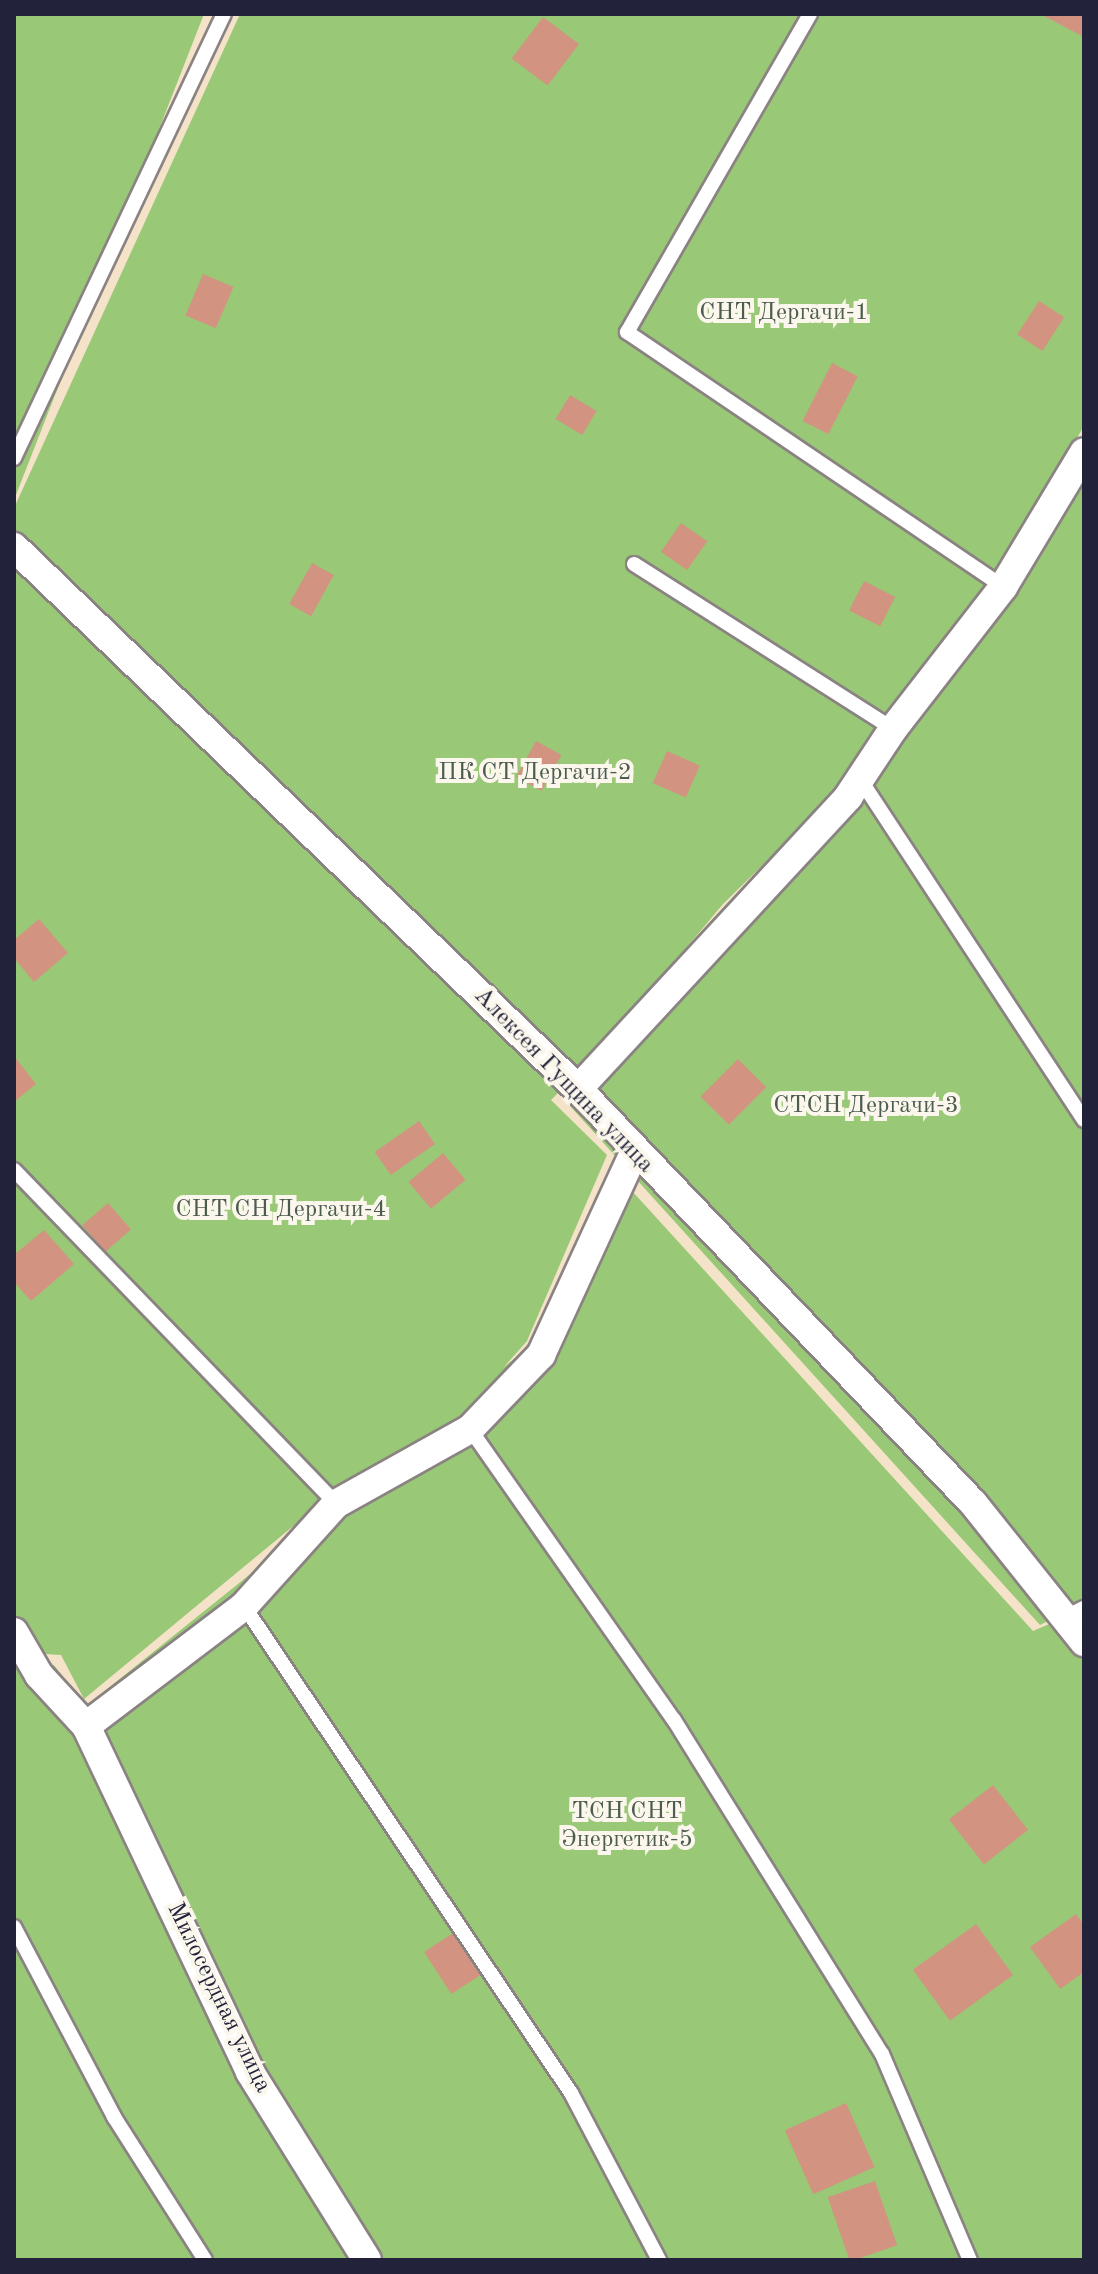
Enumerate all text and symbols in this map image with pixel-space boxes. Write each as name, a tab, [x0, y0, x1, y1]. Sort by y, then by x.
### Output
park label: СНТ Дергачи-1	[699, 300, 869, 328]
park label: ПК СТ Дергачи-2	[438, 760, 632, 788]
street label: Алексея Гущина улица	[467, 982, 659, 1180]
park label: СТСН Дергачи-3	[773, 1093, 959, 1121]
park label: СНТ СН Дергачи-4	[175, 1197, 387, 1225]
park label: ТСН СНТ Энергетик-5	[561, 1799, 693, 1855]
street label: Милосердная улица	[160, 1898, 276, 2098]

